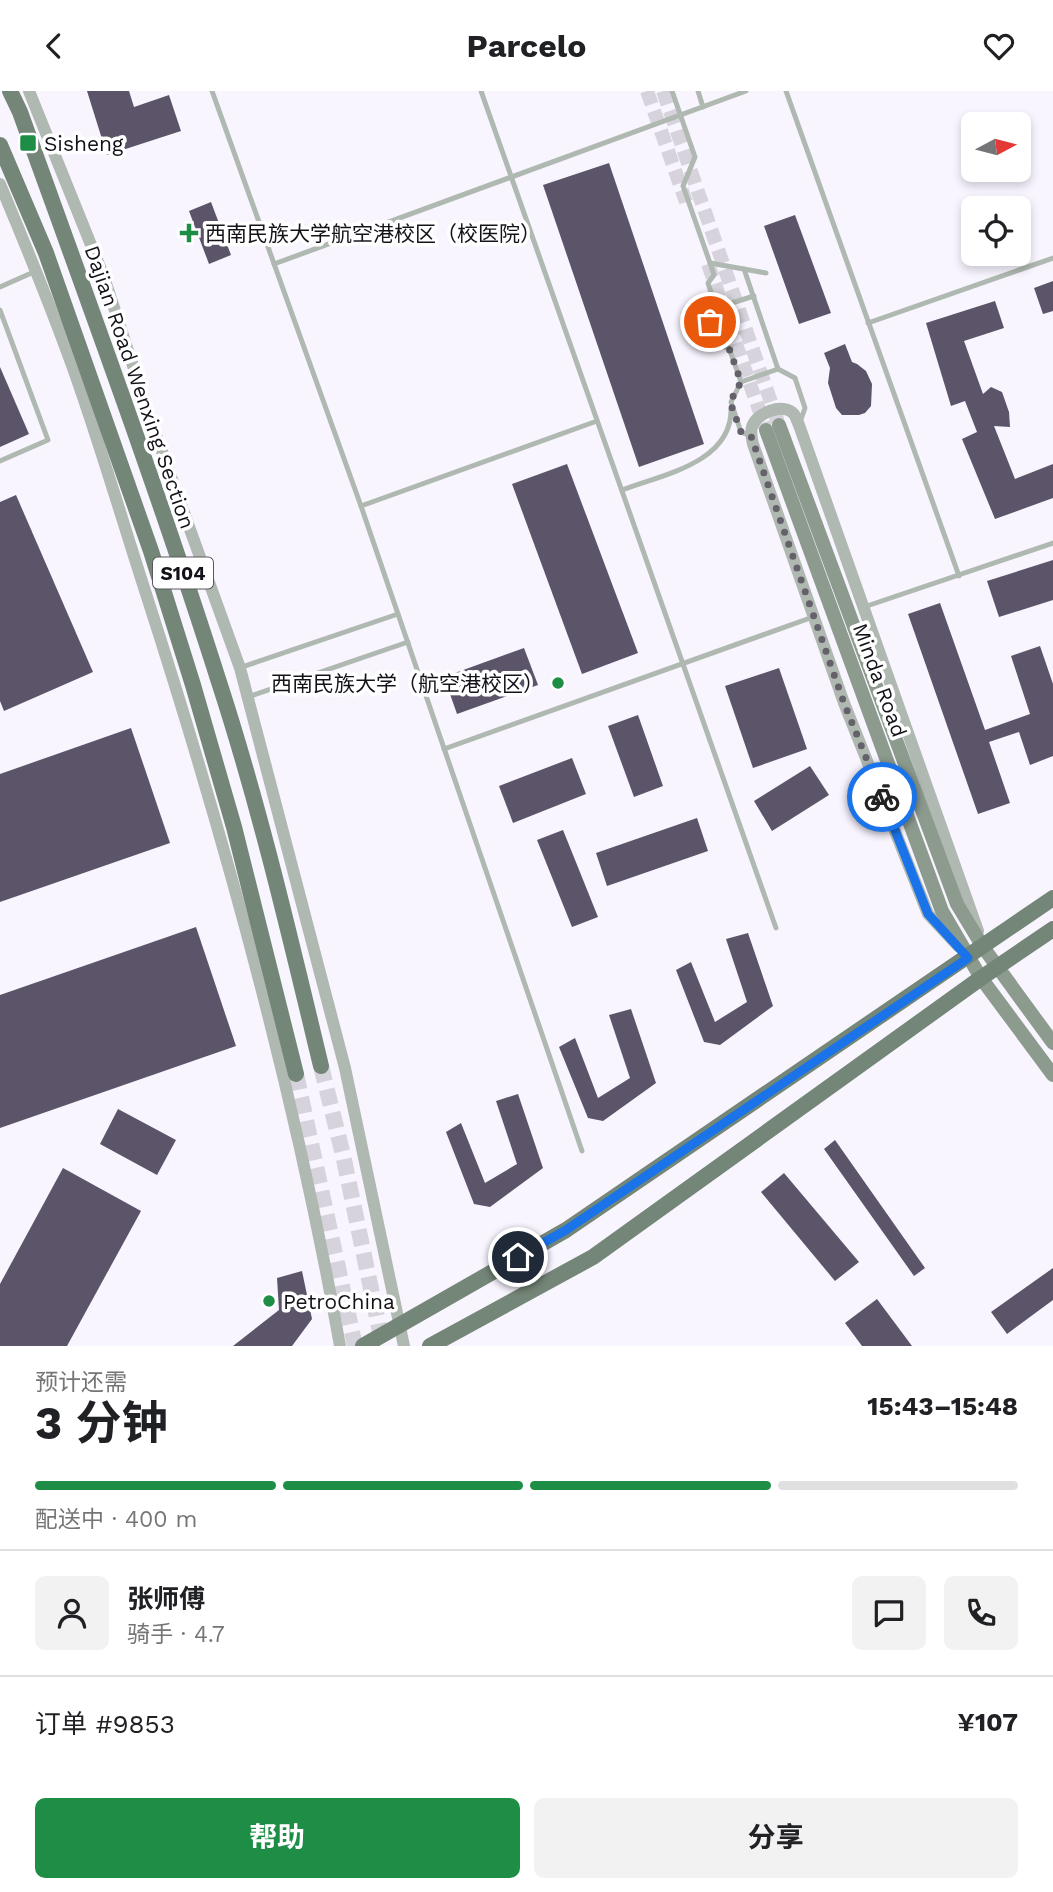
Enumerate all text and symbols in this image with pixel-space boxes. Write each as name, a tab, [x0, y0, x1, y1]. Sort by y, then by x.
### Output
icon: back	[35, 27, 73, 65]
text: Parcelo	[467, 27, 586, 65]
icon: heart	[980, 27, 1018, 65]
north arrow	[961, 112, 1031, 182]
map controls	[961, 112, 1031, 266]
place label: Sisheng	[44, 131, 124, 156]
marker: Sisheng	[18, 133, 38, 153]
button: locate	[961, 196, 1031, 266]
place label: 西南民族大学航空港校区（校医院）	[205, 221, 541, 246]
marker: 西南民族大学航空港校区（校医院）	[179, 223, 199, 243]
street label: Dajian Road Wenxing Section	[80, 242, 200, 532]
pin	[680, 292, 740, 352]
icon: bag	[691, 303, 729, 341]
road number: S104	[153, 558, 213, 589]
street label: Minda Road	[848, 620, 912, 740]
place label: 西南民族大学（航空港校区）	[271, 671, 544, 696]
marker: 西南民族大学（航空港校区）	[550, 675, 566, 691]
courier	[847, 762, 917, 832]
icon: bike	[863, 778, 901, 816]
pin	[488, 1227, 548, 1287]
icon: home	[499, 1238, 537, 1276]
place label: PetroChina	[283, 1289, 395, 1314]
marker: PetroChina	[261, 1293, 277, 1309]
text: 预计还需	[35, 1369, 127, 1396]
text: 15:43–15:48	[867, 1391, 1018, 1421]
text: 3 分钟	[35, 1396, 167, 1450]
text: 配送中 · 400 m	[35, 1506, 197, 1533]
button: person	[35, 1576, 109, 1650]
button: chat	[852, 1576, 926, 1650]
button: phone	[944, 1576, 1018, 1650]
text: 张师傅	[127, 1584, 205, 1614]
text: 骑手 · 4.7	[127, 1621, 225, 1648]
text: ¥107	[958, 1707, 1018, 1737]
text: 订单 #9853	[35, 1709, 175, 1739]
button: 帮助	[35, 1798, 520, 1878]
button: 分享	[534, 1798, 1018, 1878]

